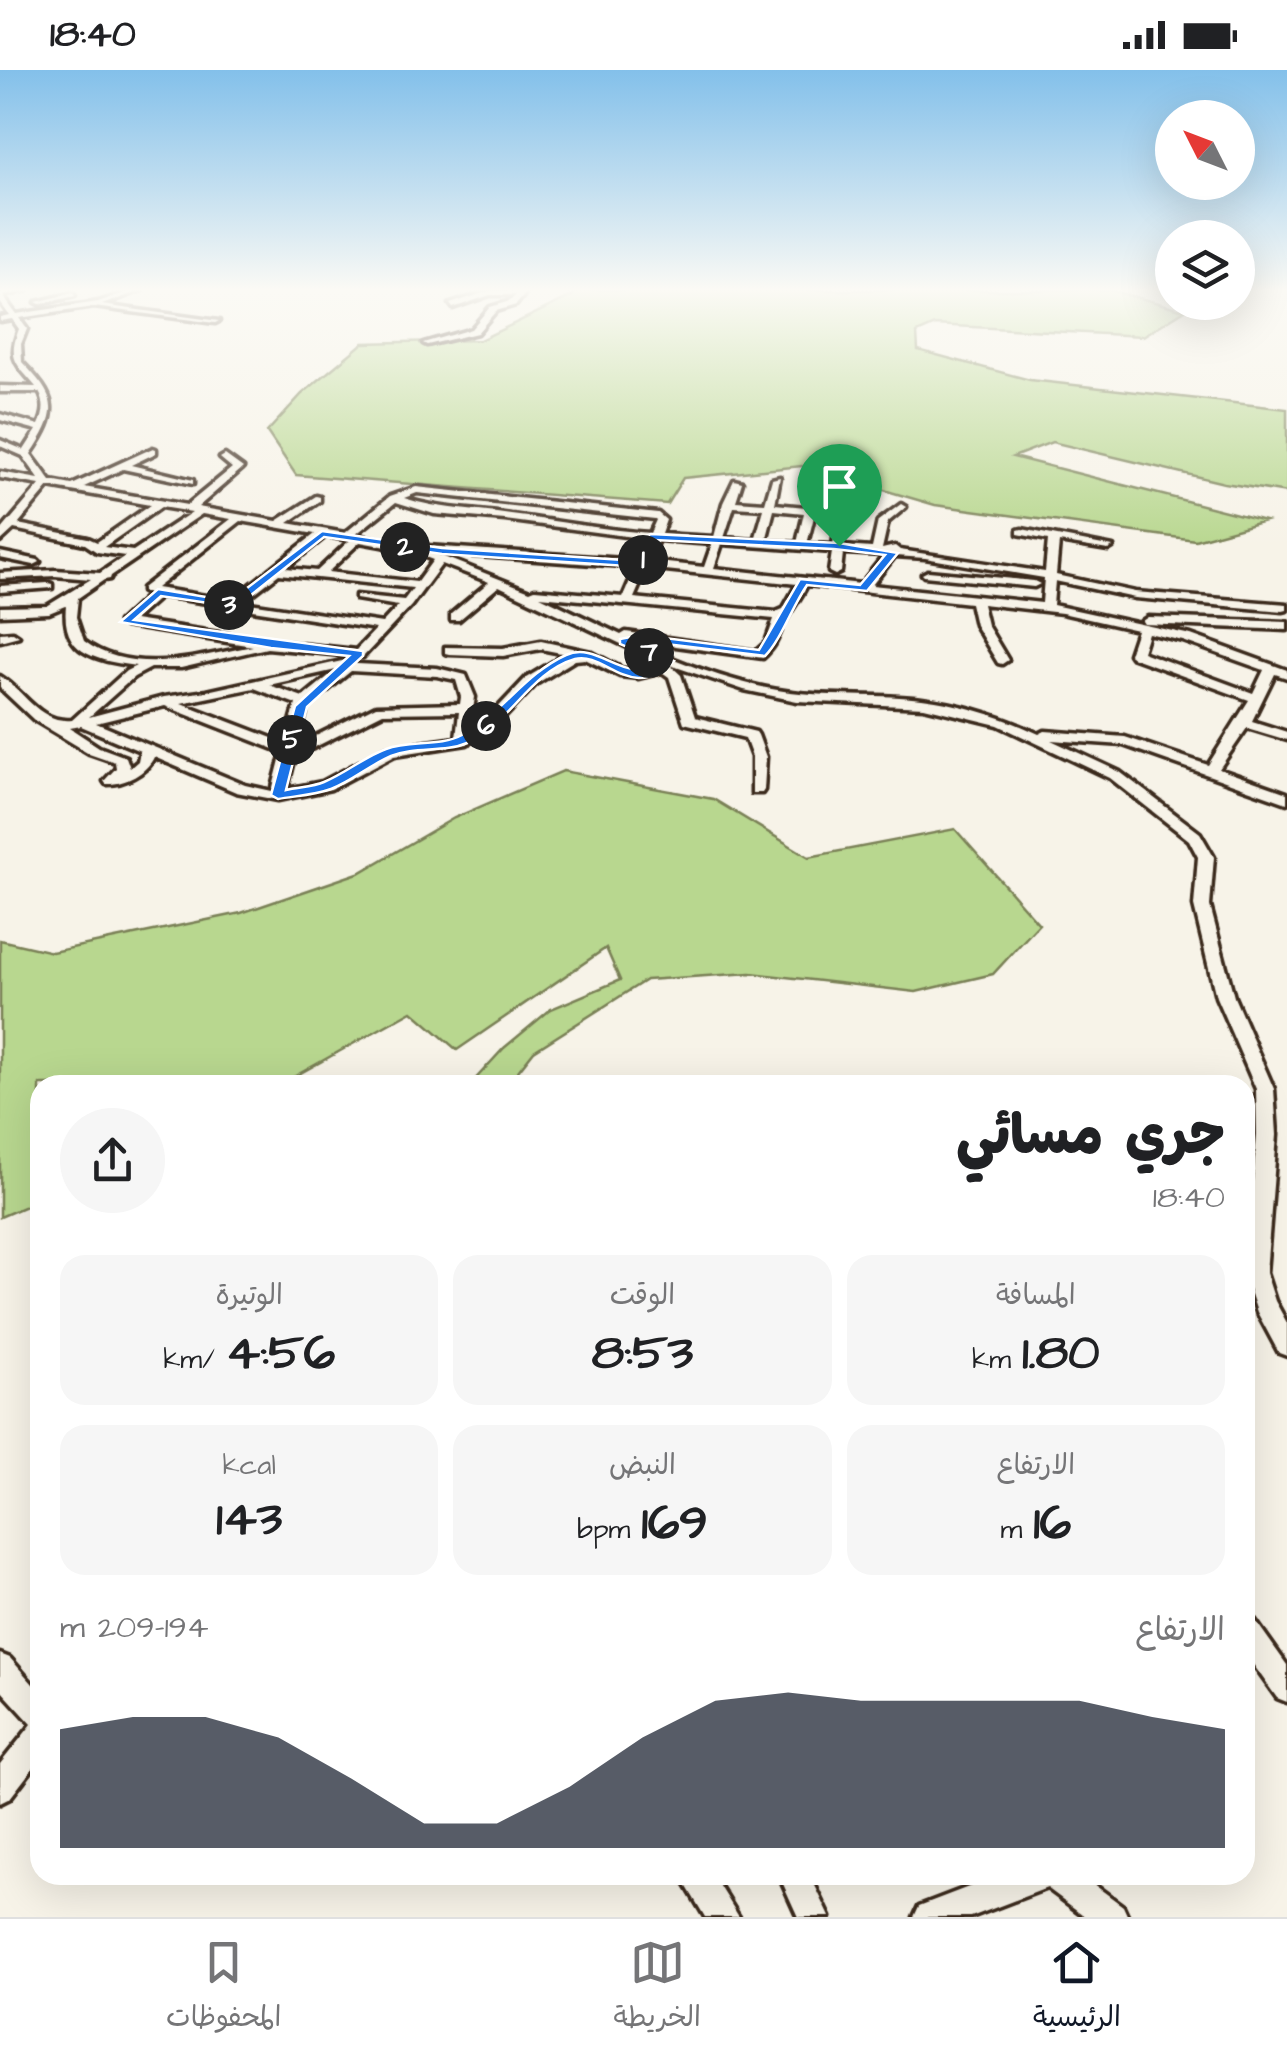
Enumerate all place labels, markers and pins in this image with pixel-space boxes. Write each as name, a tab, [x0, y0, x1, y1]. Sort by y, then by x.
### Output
pin	[797, 444, 882, 547]
pin: 2	[380, 522, 430, 572]
pin: 1	[618, 535, 668, 585]
pin: 3	[204, 580, 254, 630]
pin: 7	[624, 628, 674, 678]
pin: 6	[461, 701, 511, 751]
pin: 5	[267, 715, 317, 765]

